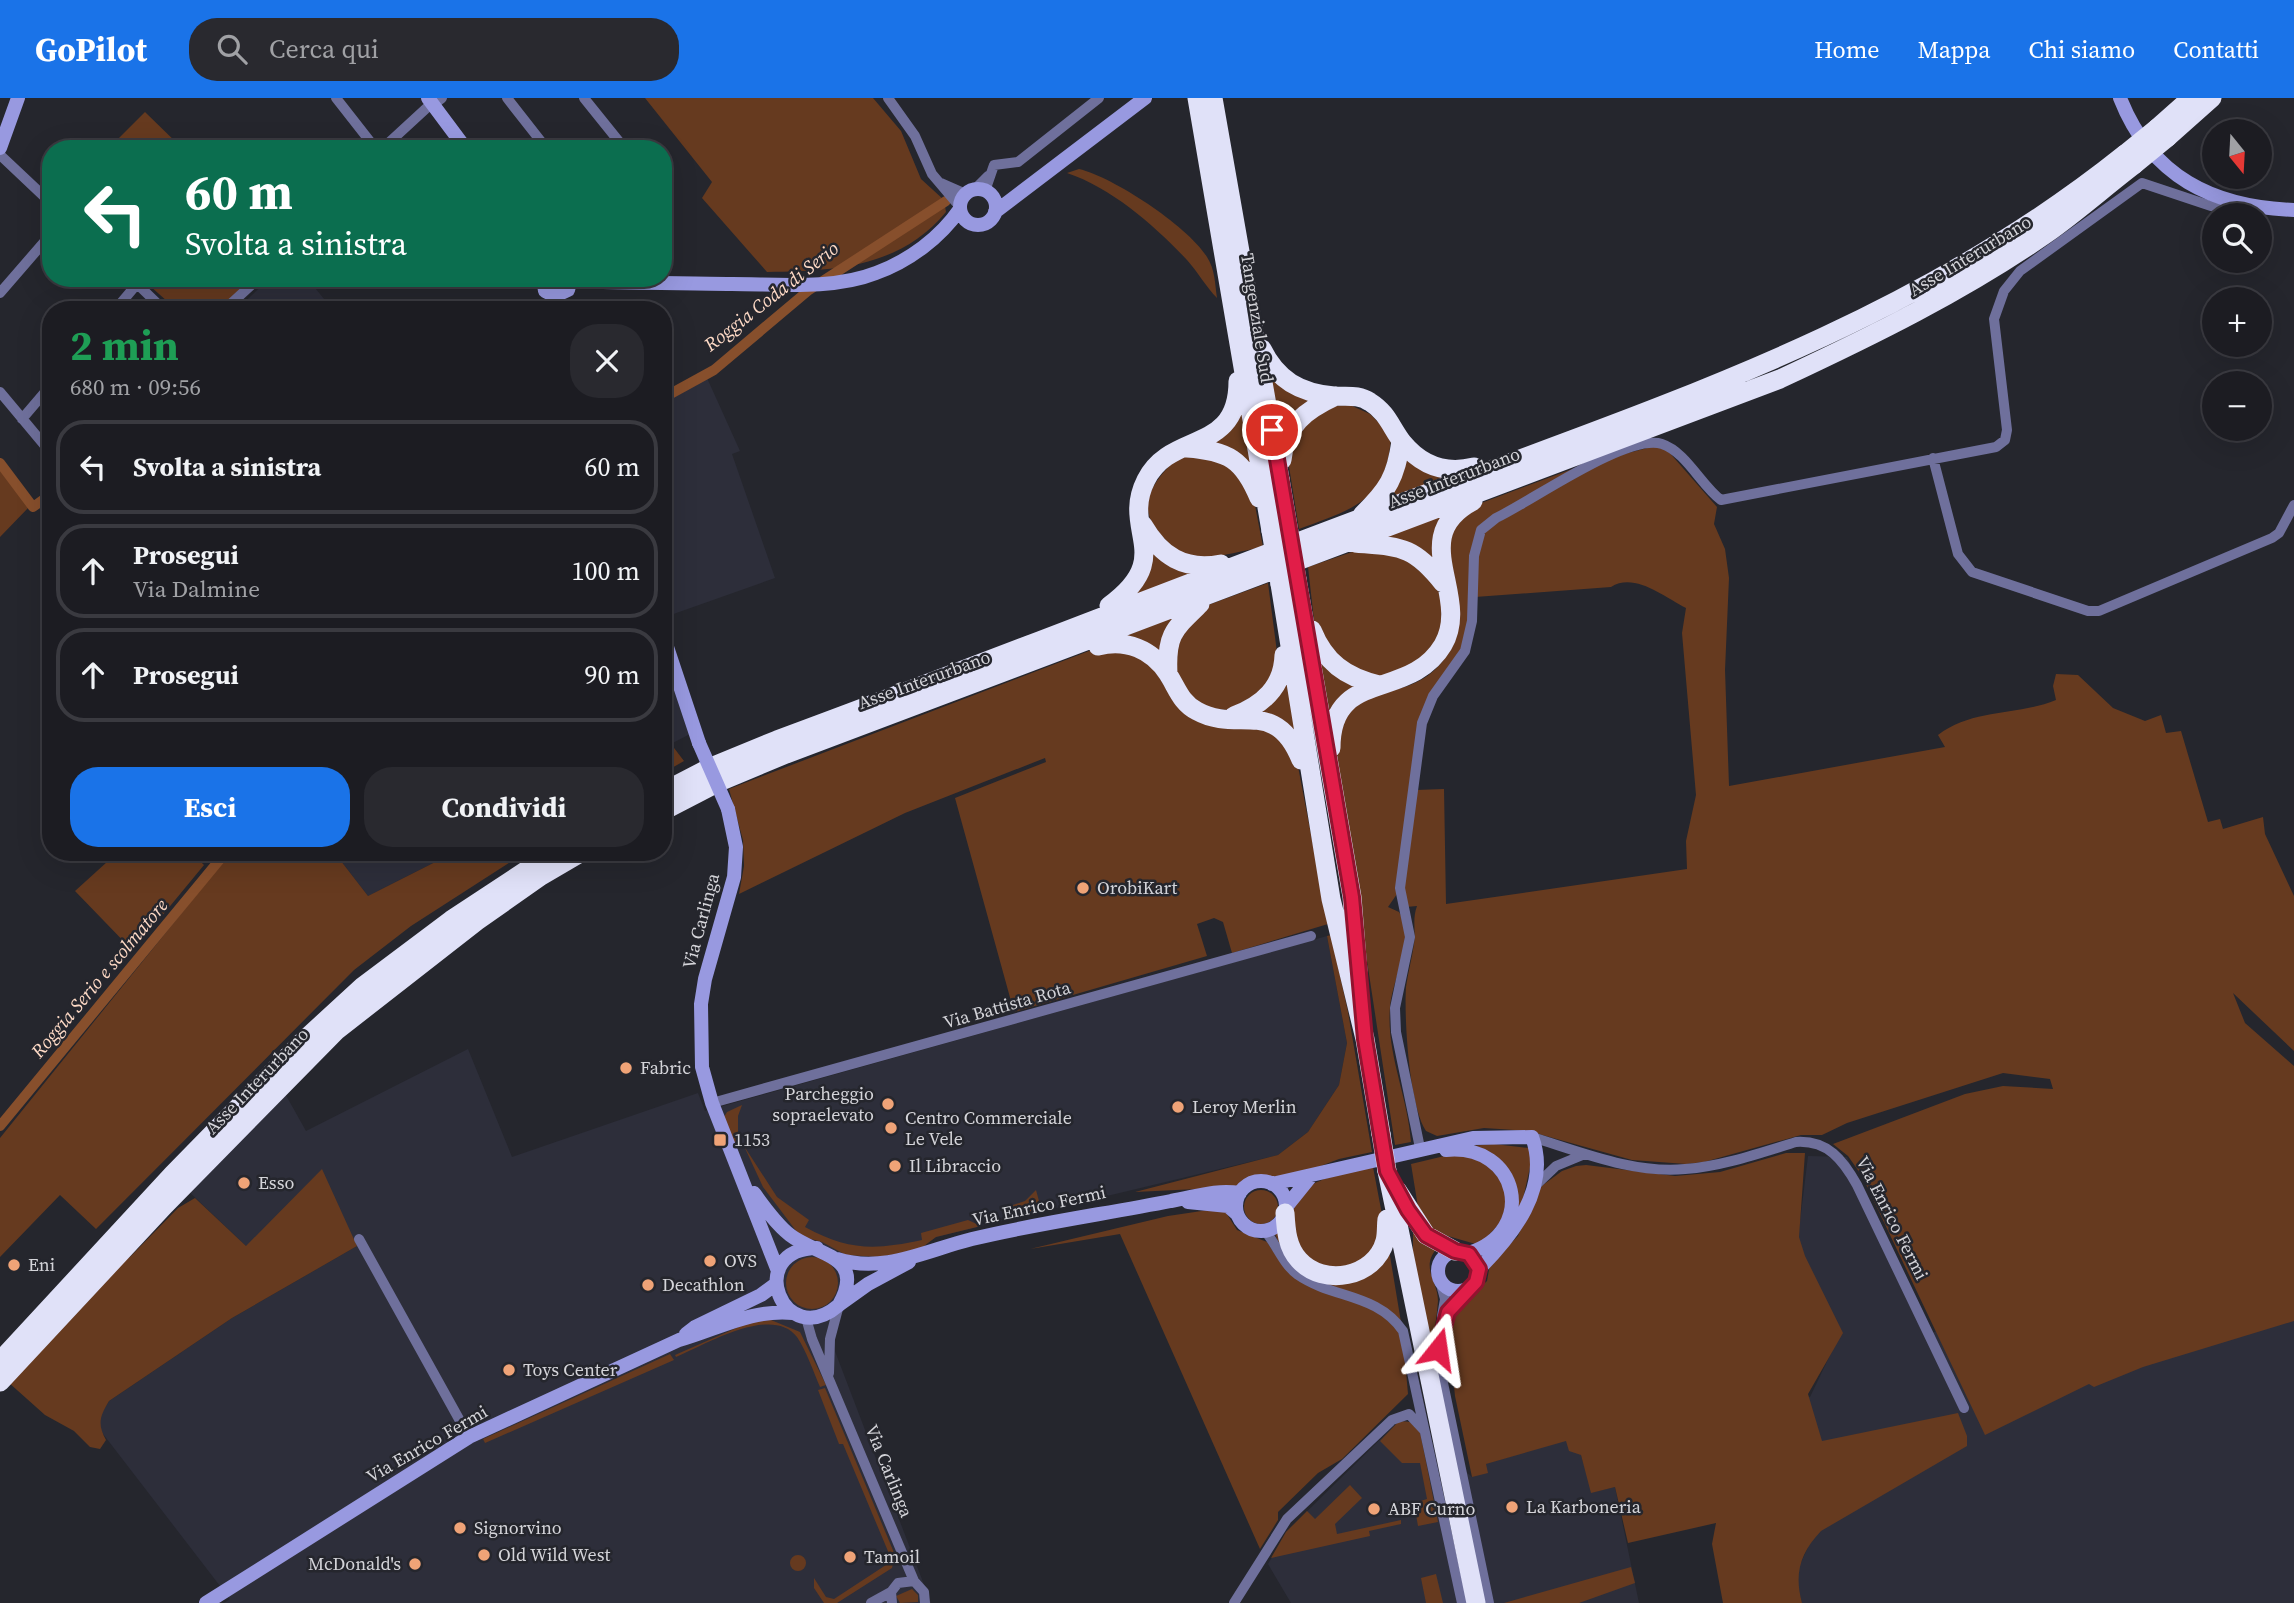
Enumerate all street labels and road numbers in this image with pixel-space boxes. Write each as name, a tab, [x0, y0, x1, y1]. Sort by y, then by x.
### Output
street label: Asse Interurbano	[1904, 209, 2036, 302]
street label: Tangenziale Sud	[1235, 252, 1280, 384]
street label: Asse Interurbano	[1384, 441, 1523, 514]
street label: Asse Interurbano	[854, 644, 994, 715]
street label: Via Carlinga	[676, 870, 725, 971]
street label: Via Battista Rota	[940, 974, 1074, 1035]
street label: Asse Interurbano	[199, 1022, 314, 1139]
street label: Via Enrico Fermi	[1850, 1152, 1934, 1284]
street label: Via Enrico Fermi	[970, 1179, 1108, 1232]
street label: Via Enrico Fermi	[362, 1399, 492, 1488]
street label: Via Carlinga	[860, 1421, 920, 1522]

